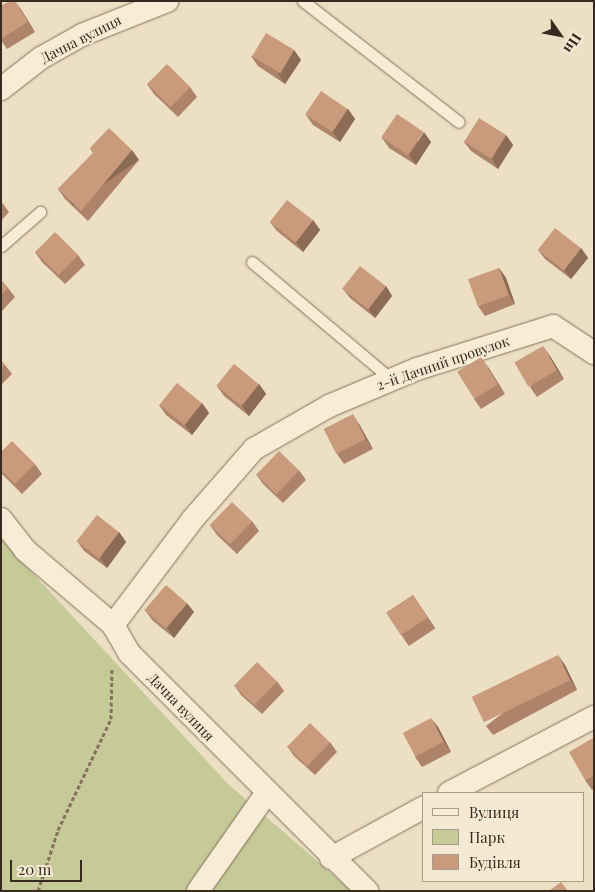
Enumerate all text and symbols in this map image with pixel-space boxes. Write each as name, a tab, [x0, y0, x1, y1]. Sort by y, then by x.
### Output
north arrow	[535, 10, 585, 60]
street label: Дачна вулиця	[38, 12, 124, 66]
text: Пн	[560, 30, 586, 57]
street label: 2-й Дачний провулок	[374, 332, 512, 394]
street label: Дачна вулиця	[144, 669, 218, 745]
legend	[422, 792, 585, 882]
text: Вулиця	[469, 802, 519, 822]
text: Парк	[469, 827, 505, 847]
scale bar	[12, 850, 85, 882]
text: Будівля	[469, 852, 521, 872]
text: 20 m	[18, 859, 51, 879]

